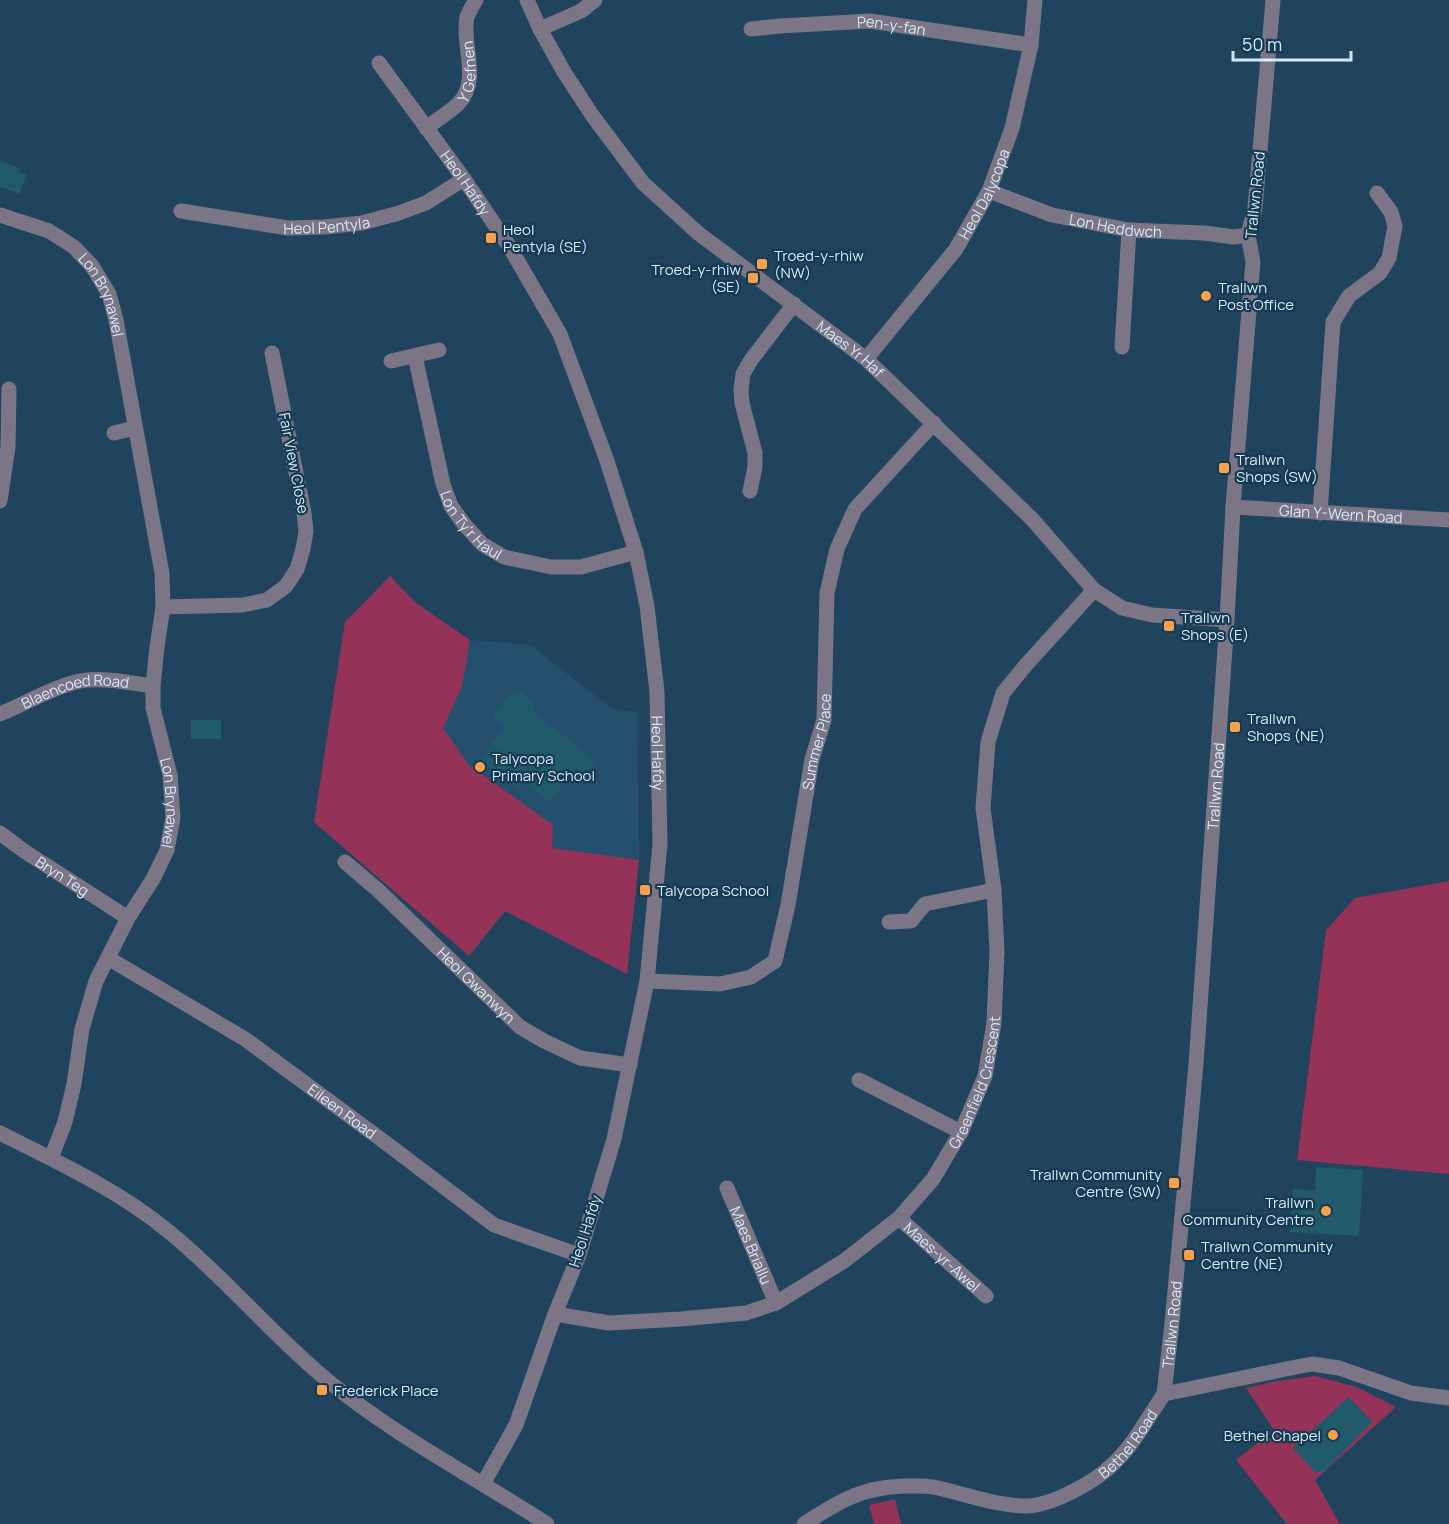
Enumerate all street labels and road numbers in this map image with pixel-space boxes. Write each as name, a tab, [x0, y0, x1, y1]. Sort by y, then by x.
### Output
street label: Pen-y-fan	[856, 10, 927, 40]
street label: Y Gefnen	[452, 40, 480, 107]
street label: Heol Hafdy	[436, 146, 496, 219]
street label: Heol Dalycopa	[953, 146, 1014, 243]
street label: Trallwn Road	[1240, 150, 1270, 240]
street label: Lon Heddwch	[1067, 208, 1162, 242]
street label: Heol Pentyla	[283, 211, 372, 239]
street label: Lon Brynawel	[74, 248, 129, 338]
street label: Maes Yr Haf	[812, 315, 889, 382]
street label: Fair View Close	[274, 411, 314, 515]
street label: Lon Ty'r Haul	[436, 487, 506, 564]
street label: Glan Y-Wern Road	[1278, 499, 1403, 528]
street label: Blaencoed Road	[17, 669, 130, 714]
street label: Summer Place	[797, 693, 835, 792]
street label: Heol Hafdy	[647, 715, 669, 791]
street label: Trallwn Road	[1202, 742, 1229, 831]
street label: Lon Brynawel	[155, 755, 184, 850]
street label: Bryn Teg	[32, 851, 93, 901]
street label: Heol Gwanwyn	[433, 942, 520, 1028]
street label: Greenfield Crescent	[943, 1015, 1005, 1153]
street label: Eileen Road	[304, 1078, 381, 1143]
street label: Heol Hafdy	[563, 1192, 607, 1270]
street label: Maes Briallu	[725, 1203, 777, 1287]
street label: Maes-yr-Awel	[900, 1217, 985, 1296]
street label: Trallwn Road	[1156, 1280, 1186, 1369]
street label: Bethel Road	[1094, 1405, 1162, 1483]

